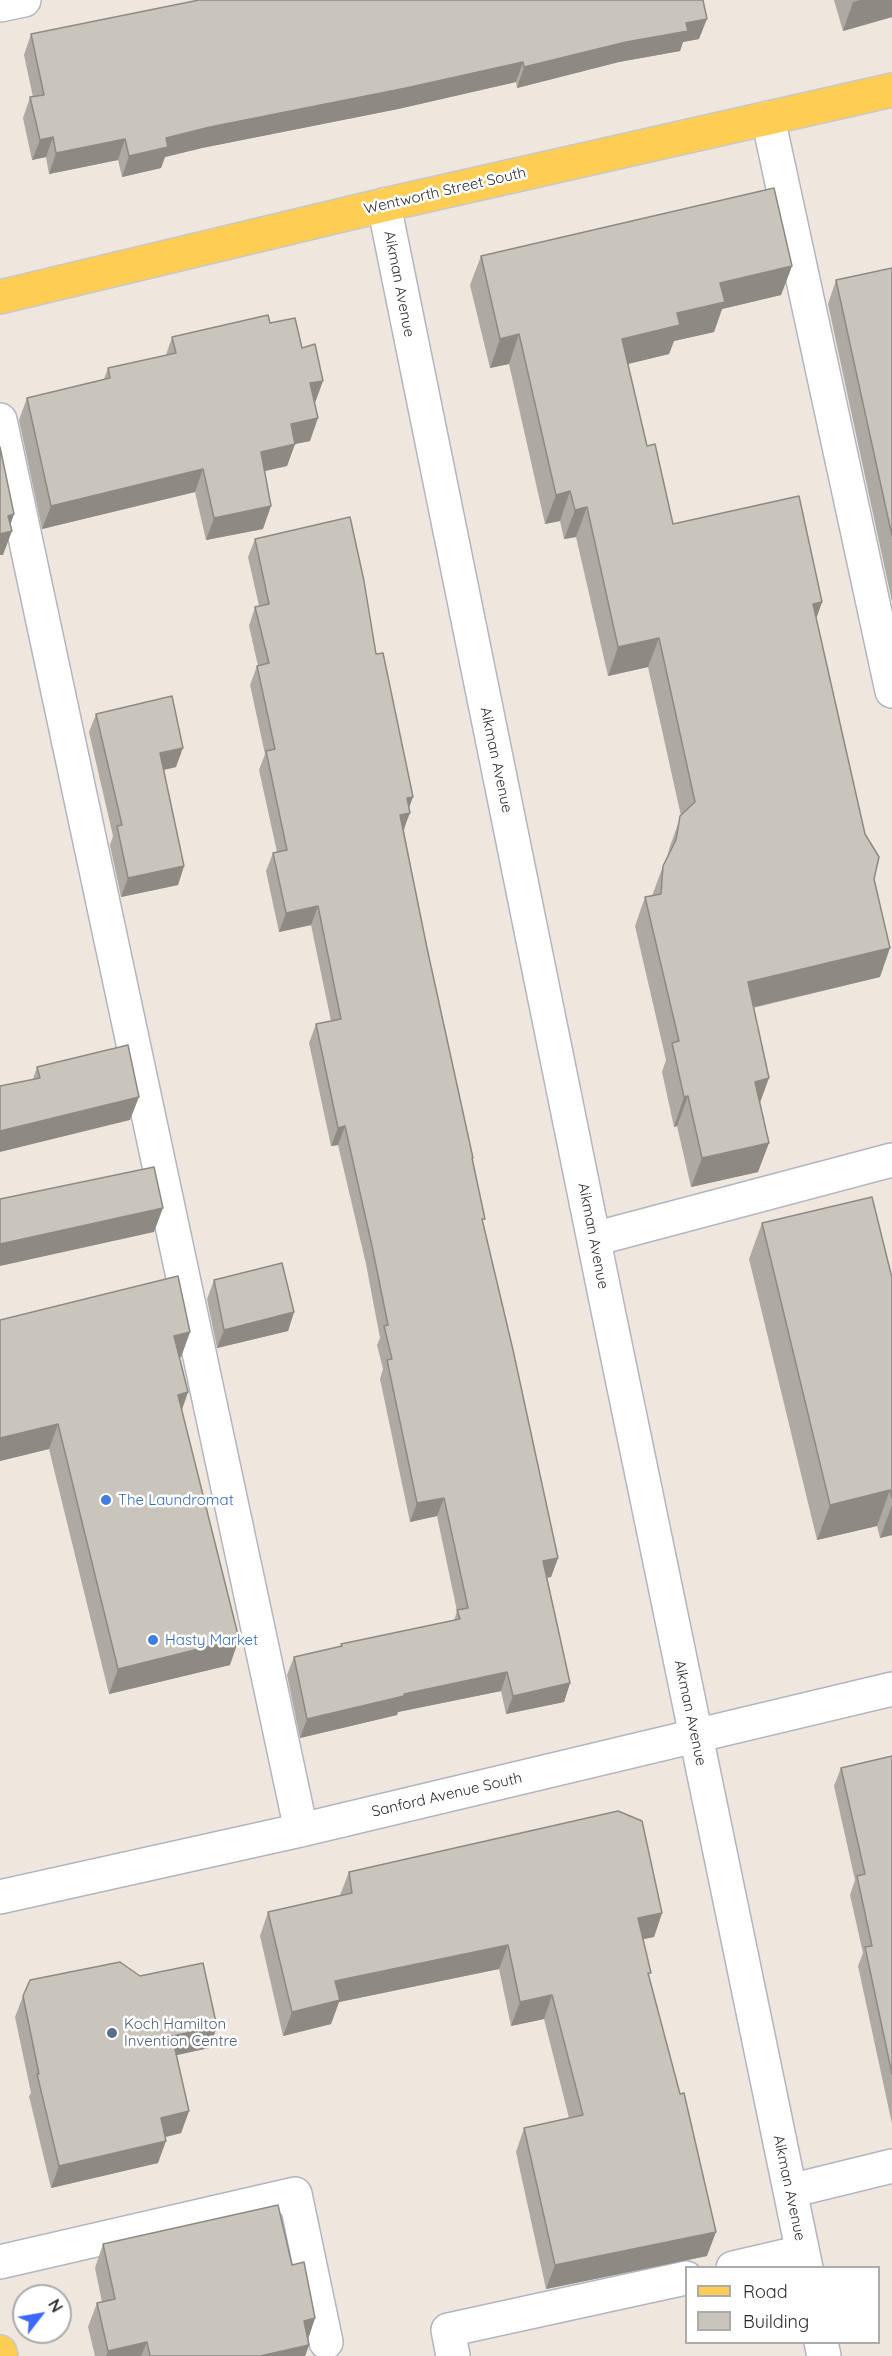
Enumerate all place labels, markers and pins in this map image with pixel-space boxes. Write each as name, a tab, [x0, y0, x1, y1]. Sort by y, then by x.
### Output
place label: The Laundromat	[118, 1491, 234, 1509]
marker: The Laundromat	[99, 1493, 113, 1507]
place label: Hasty Market	[165, 1631, 258, 1649]
marker: Hasty Market	[146, 1633, 160, 1647]
place label: Koch Hamilton Invention Centre	[124, 2015, 237, 2050]
marker: Koch Hamilton Invention Centre	[105, 2026, 119, 2040]

